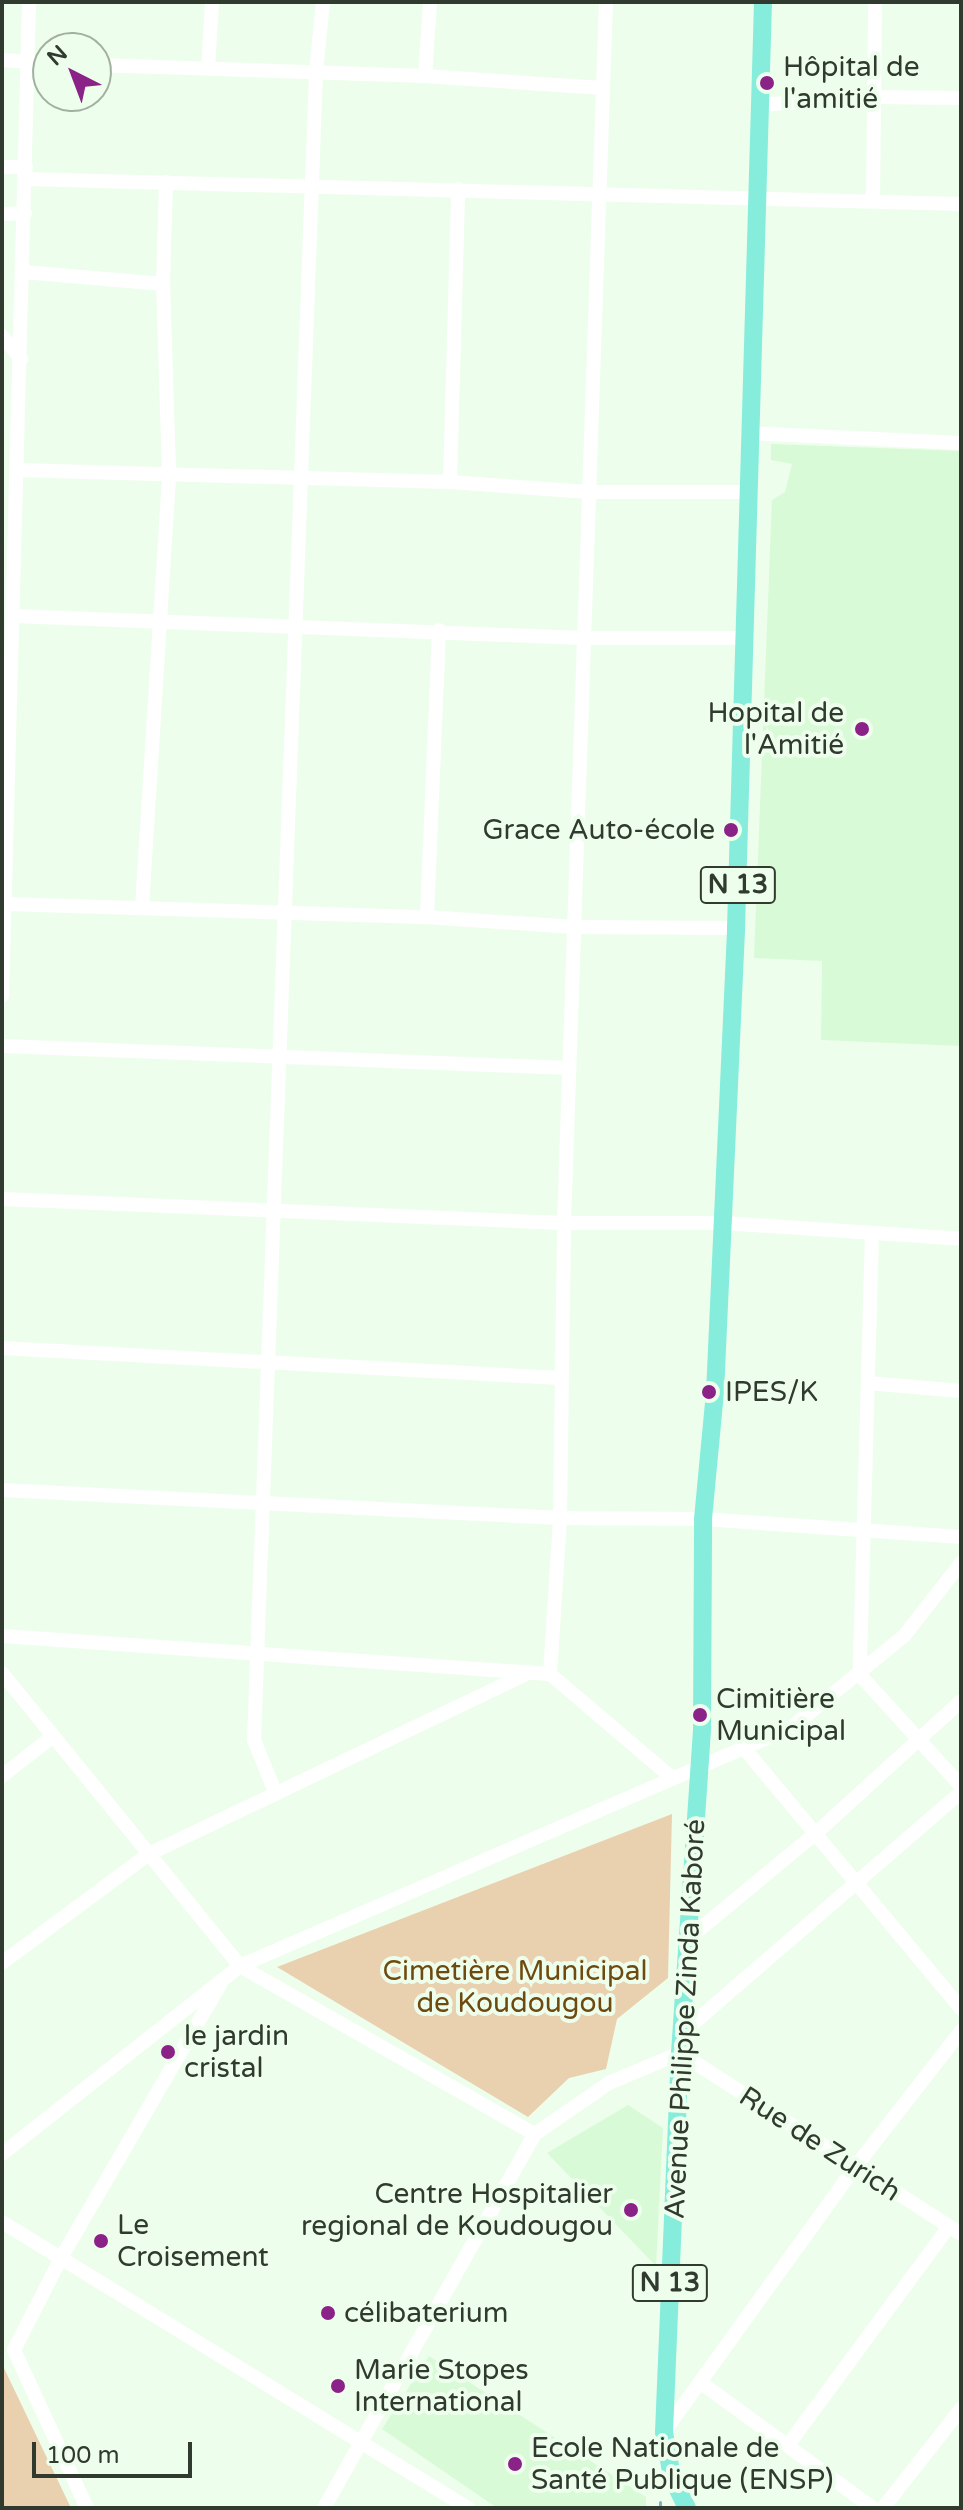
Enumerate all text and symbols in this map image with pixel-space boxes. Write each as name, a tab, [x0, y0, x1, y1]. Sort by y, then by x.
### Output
north arrow	[32, 32, 112, 112]
text: N	[42, 40, 73, 71]
place label: Hôpital de l'amitié	[783, 50, 920, 116]
marker: Hôpital de l'amitié	[758, 74, 776, 92]
place label: Hopital de l'Amitié	[707, 696, 844, 762]
marker: Hopital de l'Amitié	[851, 718, 873, 740]
place label: Grace Auto-école	[482, 813, 715, 847]
marker: Grace Auto-école	[722, 821, 740, 839]
road number: N 13	[698, 863, 778, 907]
place label: IPES/K	[725, 1375, 818, 1409]
marker: IPES/K	[700, 1383, 718, 1401]
place label: Cimitière Municipal	[716, 1682, 846, 1748]
marker: Cimitière Municipal	[691, 1706, 709, 1724]
street label: Avenue Philippe Zinda Kaboré	[658, 1818, 712, 2220]
park label: Cimetière Municipal de Koudougou	[383, 1954, 647, 2020]
place label: le jardin cristal	[184, 2019, 289, 2085]
marker: le jardin cristal	[159, 2043, 177, 2061]
street label: Rue de Zurich	[733, 2079, 907, 2209]
place label: Centre Hospitalier regional de Koudougou	[301, 2177, 613, 2243]
marker: Centre Hospitalier regional de Koudougou	[620, 2199, 642, 2221]
place label: Le Croisement	[117, 2208, 269, 2274]
marker: Le Croisement	[92, 2232, 110, 2250]
road number: N 13	[630, 2261, 710, 2305]
place label: célibaterium	[344, 2296, 508, 2330]
marker: célibaterium	[319, 2304, 337, 2322]
place label: Marie Stopes International	[354, 2353, 529, 2419]
marker: Marie Stopes International	[329, 2377, 347, 2395]
scale bar	[36, 2426, 196, 2476]
place label: Ecole Nationale de Santé Publique (ENSP)	[531, 2431, 833, 2497]
text: 100 m	[46, 2441, 120, 2470]
marker: Ecole Nationale de Santé Publique (ENSP)	[506, 2455, 524, 2473]

